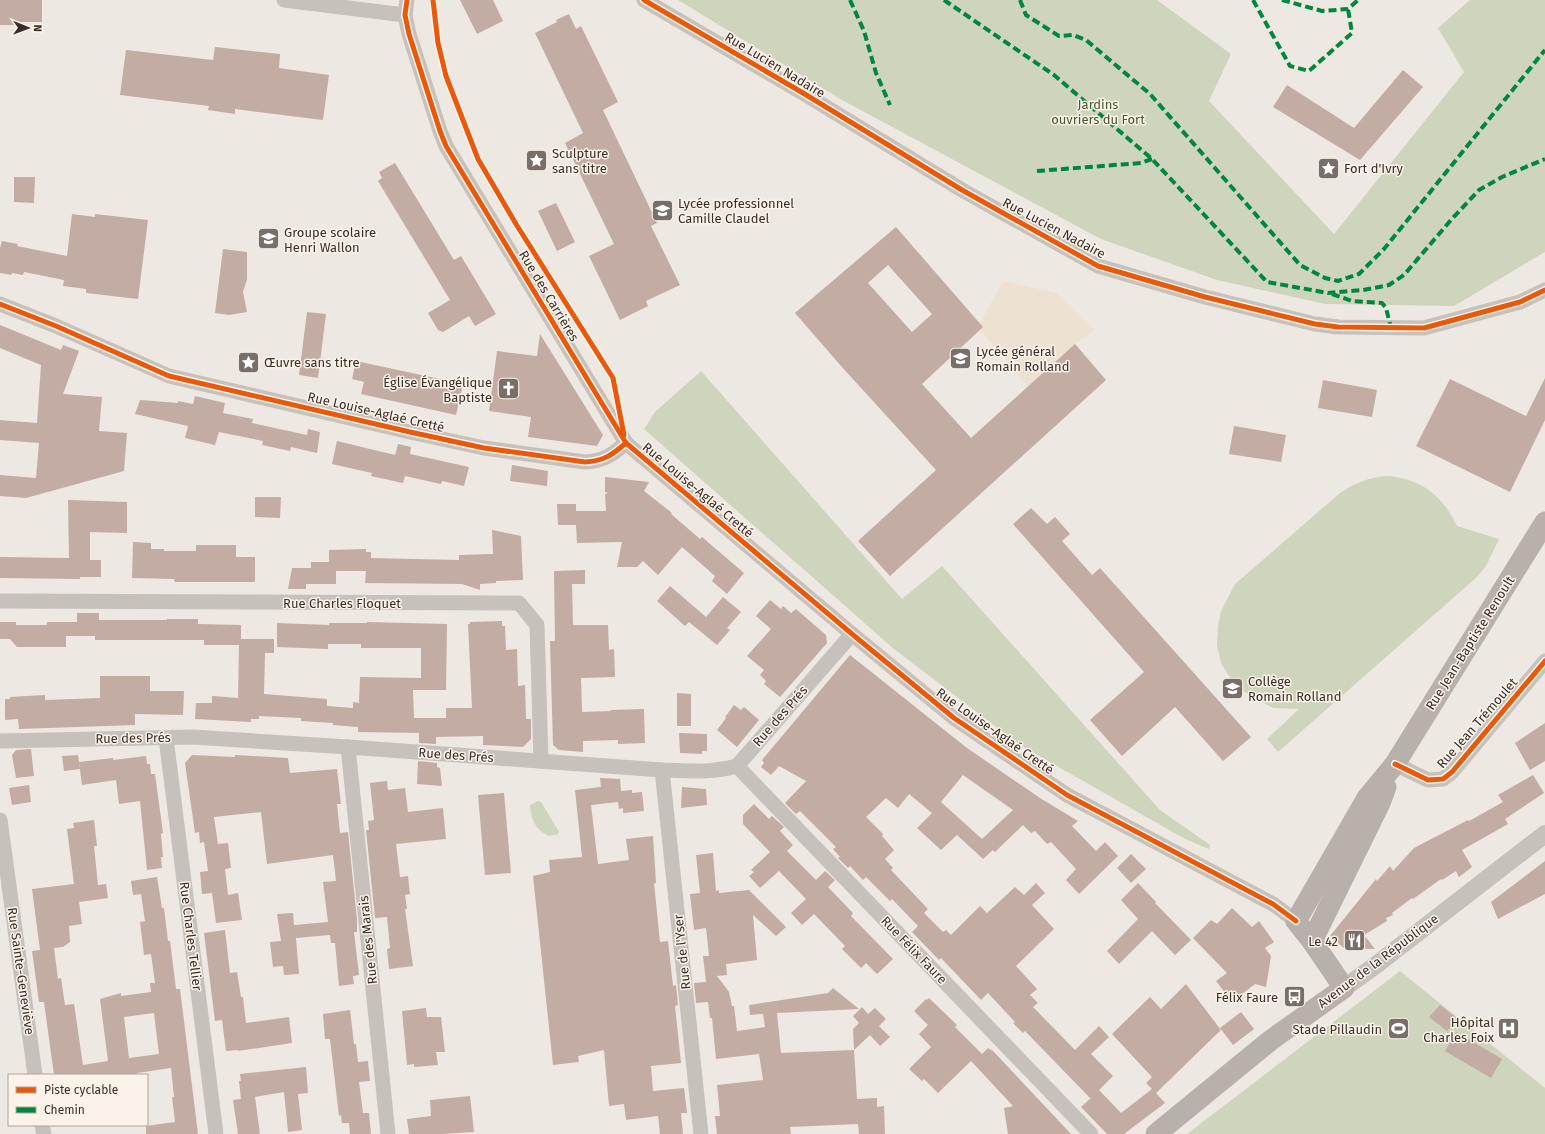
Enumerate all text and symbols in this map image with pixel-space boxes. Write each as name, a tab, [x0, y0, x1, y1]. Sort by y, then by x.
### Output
north arrow	[8, 8, 48, 48]
text: N	[31, 24, 44, 32]
street label: Rue Lucien Nadaire	[722, 29, 828, 101]
park label: Jardins ouvriers du Fort	[1051, 97, 1145, 127]
place label: Sculpture sans titre	[552, 146, 608, 176]
place icon: Sculpture sans titre	[523, 147, 549, 173]
place icon: Fort d'Ivry	[1316, 155, 1342, 181]
place label: Fort d'Ivry	[1344, 161, 1404, 176]
street label: Rue Lucien Nadaire	[1000, 195, 1108, 261]
place label: Lycée professionnel Camille Claudel	[678, 196, 794, 226]
school or university icon: Lycée professionnel Camille Claudel	[649, 197, 675, 223]
place label: Groupe scolaire Henri Wallon	[284, 225, 376, 255]
school or university icon: Groupe scolaire Henri Wallon	[255, 226, 281, 252]
street label: Rue des Carrières	[516, 248, 582, 344]
place label: Lycée général Romain Rolland	[976, 344, 1069, 374]
school or university icon: Lycée général Romain Rolland	[948, 345, 974, 371]
place icon: Œuvre sans titre	[236, 349, 262, 375]
place label: Œuvre sans titre	[264, 355, 360, 370]
place label: Église Évangélique Baptiste	[383, 375, 492, 405]
church icon: Église Évangélique Baptiste	[495, 376, 521, 402]
street label: Rue Louise-Aglaé Cretté	[306, 389, 446, 435]
street label: Rue Louise-Aglaé Cretté	[640, 439, 756, 541]
street label: Rue Jean-Baptiste Renoult	[1423, 573, 1518, 713]
street label: Rue Charles Floquet	[283, 596, 401, 611]
place label: Collège Romain Rolland	[1248, 674, 1341, 704]
school or university icon: Collège Romain Rolland	[1219, 675, 1245, 701]
street label: Rue Jean Trémoulet	[1434, 675, 1521, 771]
street label: Rue des Prés	[750, 683, 810, 749]
street label: Rue Louise-Aglaé Cretté	[933, 685, 1057, 777]
street label: Rue des Prés	[95, 730, 171, 746]
street label: Rue des Prés	[418, 745, 494, 765]
street label: Rue Charles Tellier	[177, 881, 205, 991]
street label: Rue des Marais	[356, 895, 380, 985]
street label: Rue Sainte-Geneviève	[5, 906, 37, 1036]
street label: Avenue de la République	[1315, 911, 1441, 1011]
street label: Rue Félix Faure	[878, 913, 950, 987]
street label: Rue de l'Yser	[671, 914, 693, 990]
restaurant icon: Le 42	[1341, 928, 1367, 954]
place label: Le 42	[1308, 934, 1338, 949]
bus stop icon: Félix Faure	[1281, 984, 1307, 1010]
place label: Félix Faure	[1216, 990, 1278, 1005]
place label: Hôpital Charles Foix	[1423, 1015, 1495, 1045]
sports icon: Stade Pillaudin	[1385, 1016, 1411, 1042]
hospital icon: Hôpital Charles Foix	[1496, 1016, 1522, 1042]
place label: Stade Pillaudin	[1292, 1022, 1382, 1037]
legend	[8, 1074, 148, 1126]
text: Piste cyclable	[44, 1083, 118, 1097]
text: Chemin	[44, 1103, 85, 1117]

